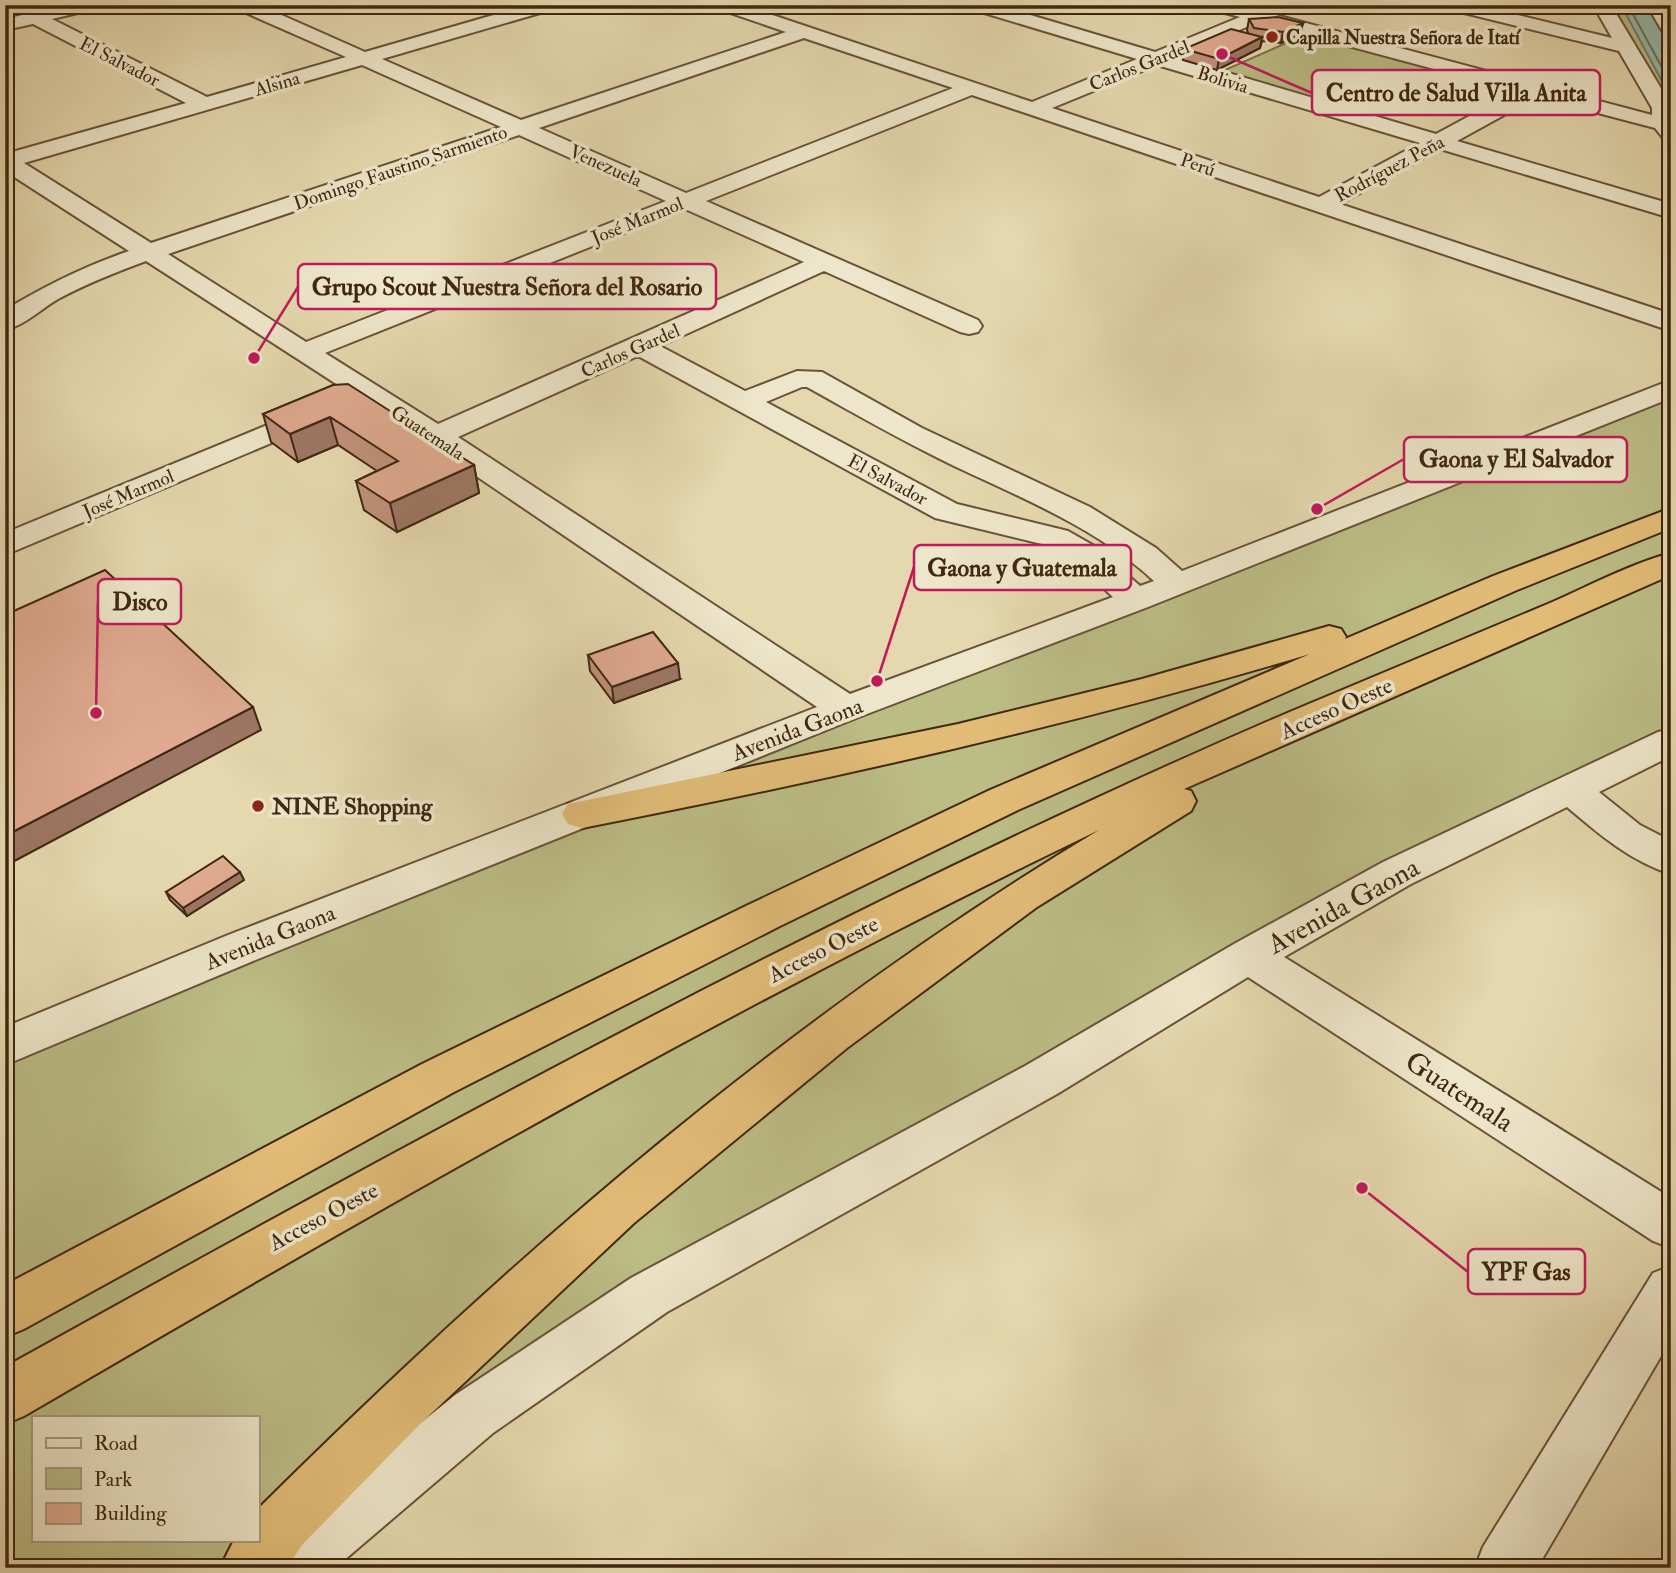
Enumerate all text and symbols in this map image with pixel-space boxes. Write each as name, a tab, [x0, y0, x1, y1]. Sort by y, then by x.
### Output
place label: Capilla Nuestra Señora de Itatí	[1286, 26, 1522, 51]
marker: Capilla Nuestra Señora de Itatí	[1264, 29, 1280, 45]
street label: El Salvador	[75, 31, 164, 92]
street label: Carlos Gardel	[1086, 35, 1193, 97]
street label: Bolivia	[1194, 61, 1251, 99]
street label: Alsina	[251, 66, 303, 102]
callout: Centro de Salud Villa Anita	[1312, 70, 1600, 115]
text: Centro de Salud Villa Anita	[1326, 78, 1587, 109]
street label: Domingo Faustino Sarmiento	[290, 120, 510, 216]
street label: Rodríguez Peña	[1331, 130, 1449, 208]
street label: Venezuela	[565, 139, 646, 193]
street label: Perú	[1177, 148, 1219, 182]
street label: José Marmol	[587, 192, 687, 251]
callout: Grupo Scout Nuestra Señora del Rosario	[298, 264, 716, 309]
text: Grupo Scout Nuestra Señora del Rosario	[312, 272, 703, 303]
street label: Carlos Gardel	[577, 318, 684, 383]
street label: Guatemala	[386, 400, 469, 466]
callout: Gaona y El Salvador	[1404, 437, 1627, 482]
text: Gaona y El Salvador	[1419, 444, 1614, 475]
street label: El Salvador	[843, 449, 932, 511]
street label: José Marmol	[78, 464, 178, 524]
callout: Gaona y Guatemala	[914, 545, 1131, 590]
text: Gaona y Guatemala	[927, 553, 1118, 584]
callout: Disco	[98, 579, 181, 624]
text: Disco	[112, 587, 168, 618]
street label: Acceso Oeste	[1275, 671, 1397, 746]
street label: Avenida Gaona	[727, 691, 867, 768]
place label: NINE Shopping	[271, 792, 434, 822]
marker: NINE Shopping	[250, 798, 266, 814]
street label: Avenida Gaona	[1261, 850, 1426, 963]
street label: Avenida Gaona	[200, 898, 340, 977]
street label: Acceso Oeste	[762, 909, 884, 990]
street label: Guatemala	[1398, 1044, 1520, 1140]
street label: Acceso Oeste	[263, 1175, 383, 1258]
callout: YPF Gas	[1468, 1249, 1585, 1294]
text: YPF Gas	[1480, 1257, 1571, 1288]
legend	[32, 1416, 259, 1542]
text: Road	[94, 1430, 139, 1457]
text: Park	[94, 1466, 132, 1493]
text: Building	[94, 1500, 167, 1527]

